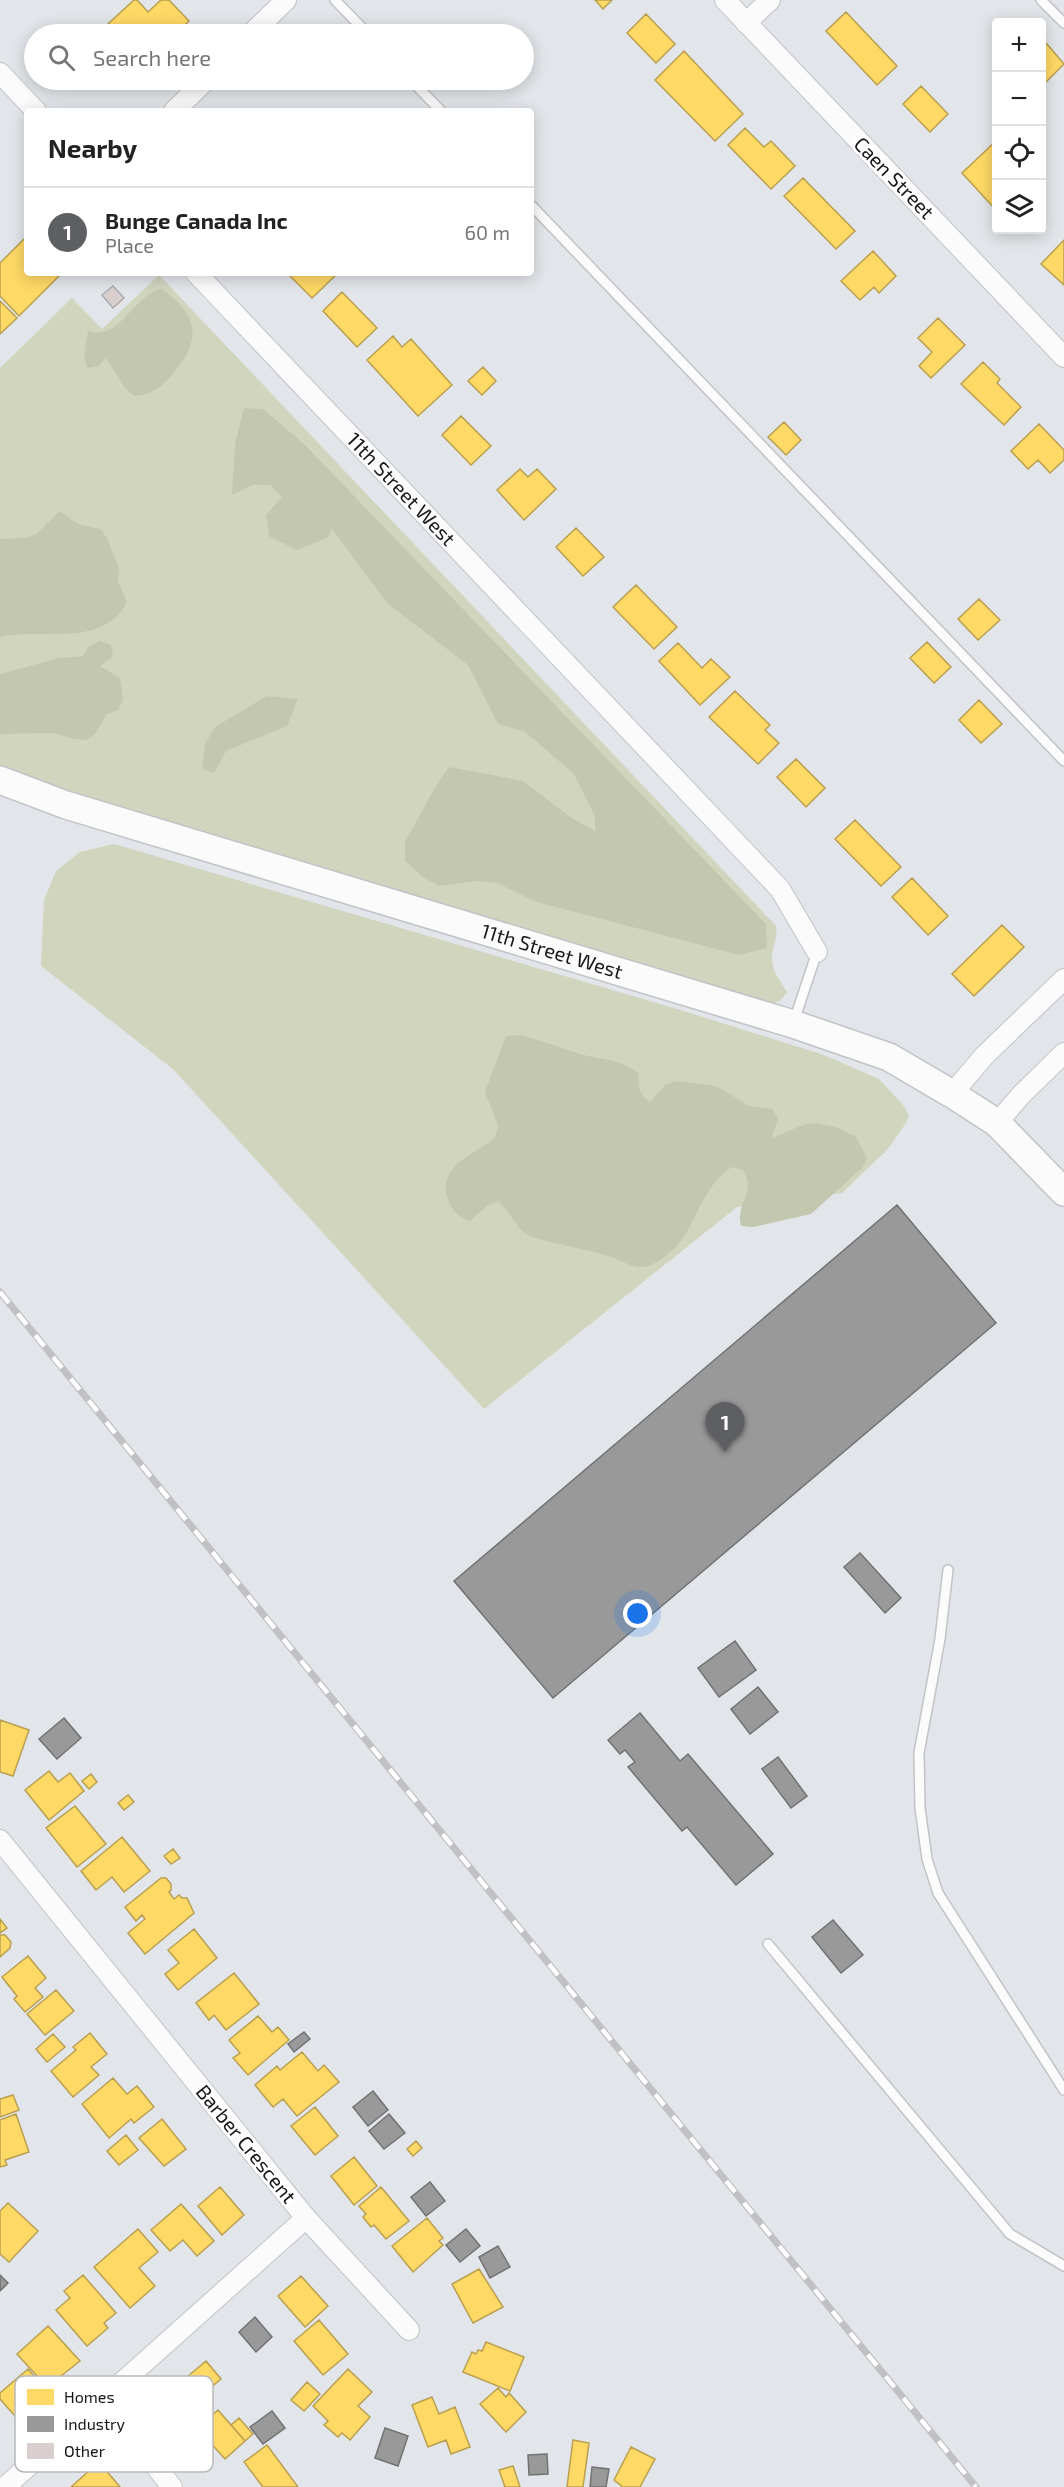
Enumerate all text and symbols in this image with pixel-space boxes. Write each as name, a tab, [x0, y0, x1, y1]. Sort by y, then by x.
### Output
map controls	[992, 18, 1046, 234]
button: +	[992, 18, 1046, 72]
search box	[24, 24, 534, 90]
icon: search	[45, 41, 78, 74]
text: Search here	[93, 44, 211, 70]
button: −	[992, 72, 1046, 126]
button: locate	[992, 126, 1046, 180]
street label: Caen Street	[850, 131, 940, 224]
text: Nearby	[48, 132, 137, 163]
button: layers	[992, 180, 1046, 234]
text: Bunge Canada Inc	[105, 207, 288, 233]
text: 1	[63, 220, 72, 244]
text: 60 m	[465, 220, 510, 244]
text: Place	[105, 233, 154, 257]
street label: 11th Street West	[343, 427, 461, 550]
street label: 11th Street West	[478, 918, 626, 983]
pin: 1	[706, 1402, 744, 1452]
your location	[623, 1599, 652, 1628]
street label: Barber Crescent	[192, 2079, 302, 2208]
legend	[15, 2376, 213, 2472]
text: Homes	[64, 2387, 115, 2406]
text: Industry	[64, 2414, 125, 2433]
text: Other	[64, 2441, 106, 2460]

